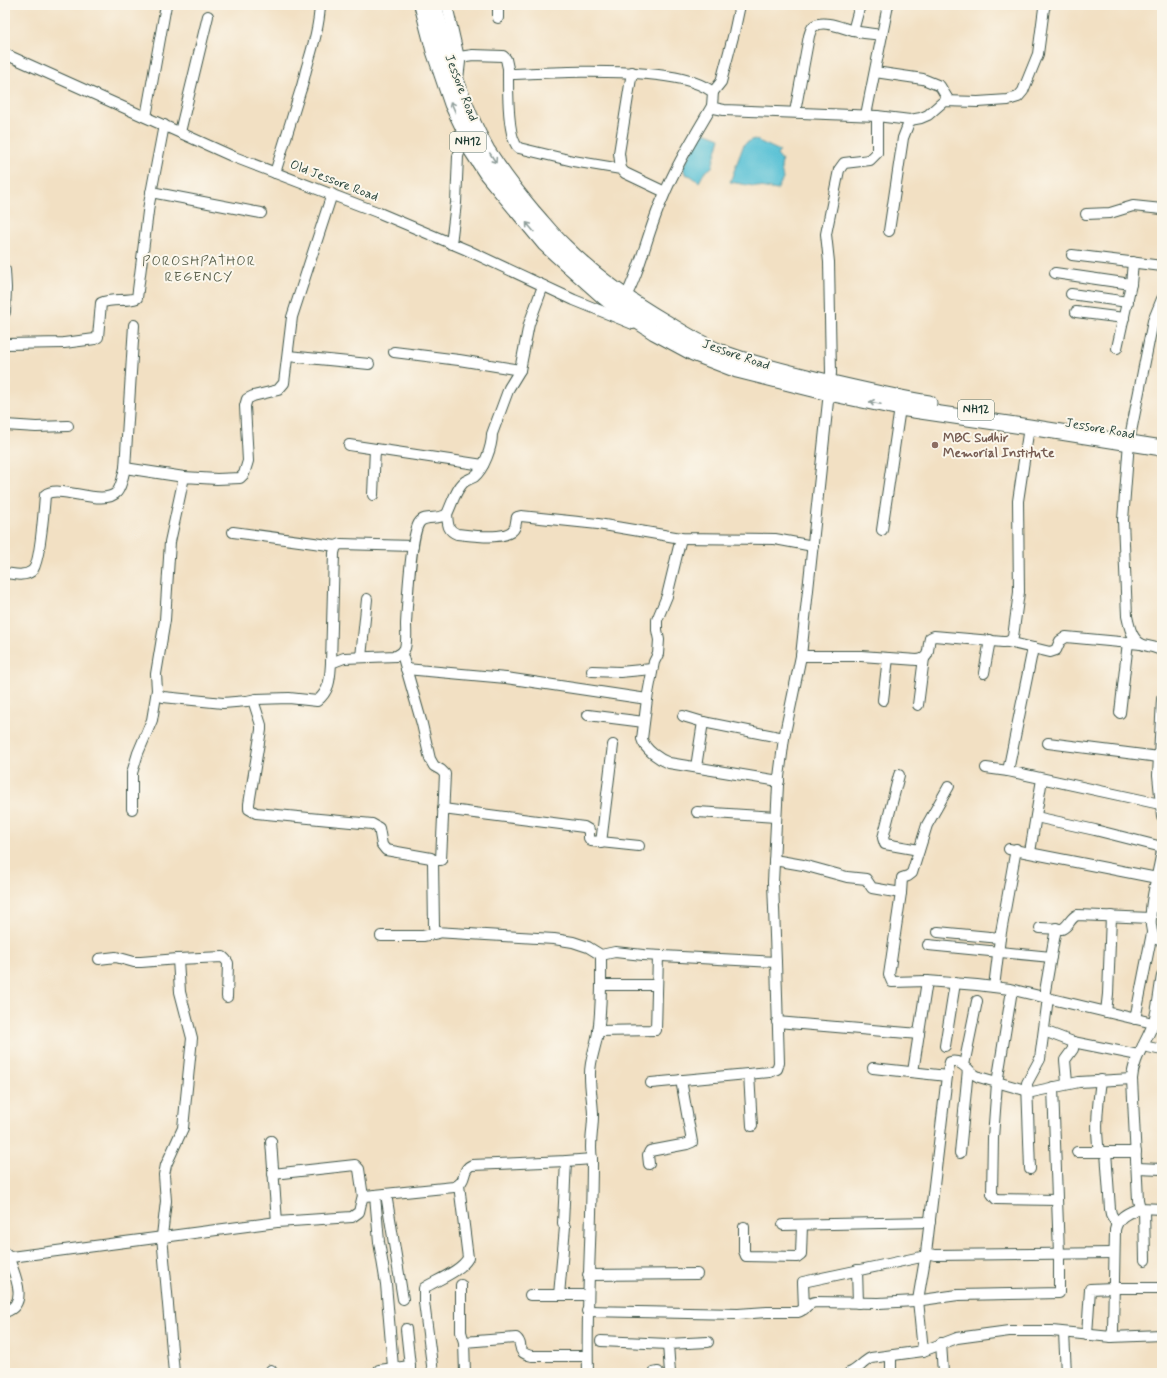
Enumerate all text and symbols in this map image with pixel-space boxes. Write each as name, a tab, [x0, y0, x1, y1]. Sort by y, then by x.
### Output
street label: Jessore Road	[440, 52, 482, 124]
one-way arrow	[449, 101, 457, 113]
road number: NH12	[450, 132, 486, 152]
one-way arrow	[489, 153, 497, 164]
street label: Old Jessore Road	[287, 156, 381, 206]
one-way arrow	[526, 221, 535, 232]
district label: POROSHPATHOR REGENCY	[142, 252, 256, 286]
street label: Jessore Road	[700, 335, 772, 375]
one-way arrow	[868, 399, 881, 407]
road number: NH12	[958, 400, 994, 420]
street label: Jessore Road	[1064, 415, 1136, 443]
place label: MBC Sudhir Memorial Institute	[943, 430, 1055, 462]
marker: MBC Sudhir Memorial Institute	[930, 440, 940, 450]

